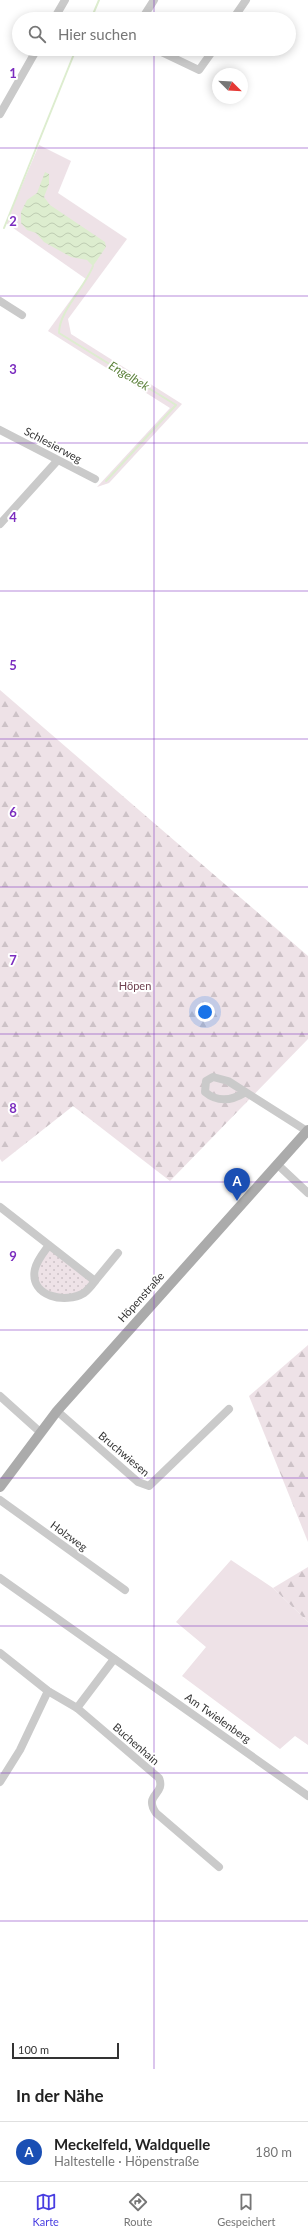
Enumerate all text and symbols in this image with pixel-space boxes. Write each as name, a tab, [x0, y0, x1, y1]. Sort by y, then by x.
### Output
search box	[12, 12, 296, 56]
icon: search	[26, 23, 48, 45]
text: Hier suchen	[58, 25, 137, 43]
text: 1	[9, 65, 17, 81]
north arrow	[212, 68, 248, 104]
text: 2	[9, 213, 17, 229]
water label: Engelbek	[106, 358, 152, 394]
text: 3	[9, 361, 17, 377]
street label: Schlesierweg	[22, 424, 84, 465]
text: 4	[9, 509, 17, 525]
text: 5	[9, 657, 17, 673]
text: 6	[9, 804, 17, 820]
text: 7	[9, 952, 17, 968]
park label: Höpen	[119, 979, 151, 992]
your location	[195, 1002, 215, 1022]
text: 8	[9, 1100, 17, 1116]
pin: A	[224, 1168, 250, 1201]
text: 9	[9, 1248, 17, 1264]
street label: Höpenstraße	[115, 1269, 167, 1324]
street label: Bruchwiesen	[96, 1429, 152, 1479]
street label: Holzweg	[48, 1518, 90, 1553]
street label: Am Twielenberg	[183, 1690, 254, 1745]
street label: Buchenhain	[111, 1720, 162, 1767]
scale bar	[12, 2041, 119, 2060]
text: 100 m	[18, 2043, 49, 2056]
text: In der Nähe	[16, 2085, 104, 2106]
text: Meckelfeld, Waldquelle	[54, 2135, 210, 2153]
text: A	[24, 2144, 34, 2160]
text: 180 m	[255, 2144, 292, 2160]
text: Haltestelle · Höpenstraße	[54, 2153, 199, 2169]
tab: Karte	[32, 2191, 59, 2228]
tab: Route	[124, 2191, 152, 2228]
tab: Gespeichert	[217, 2191, 276, 2228]

